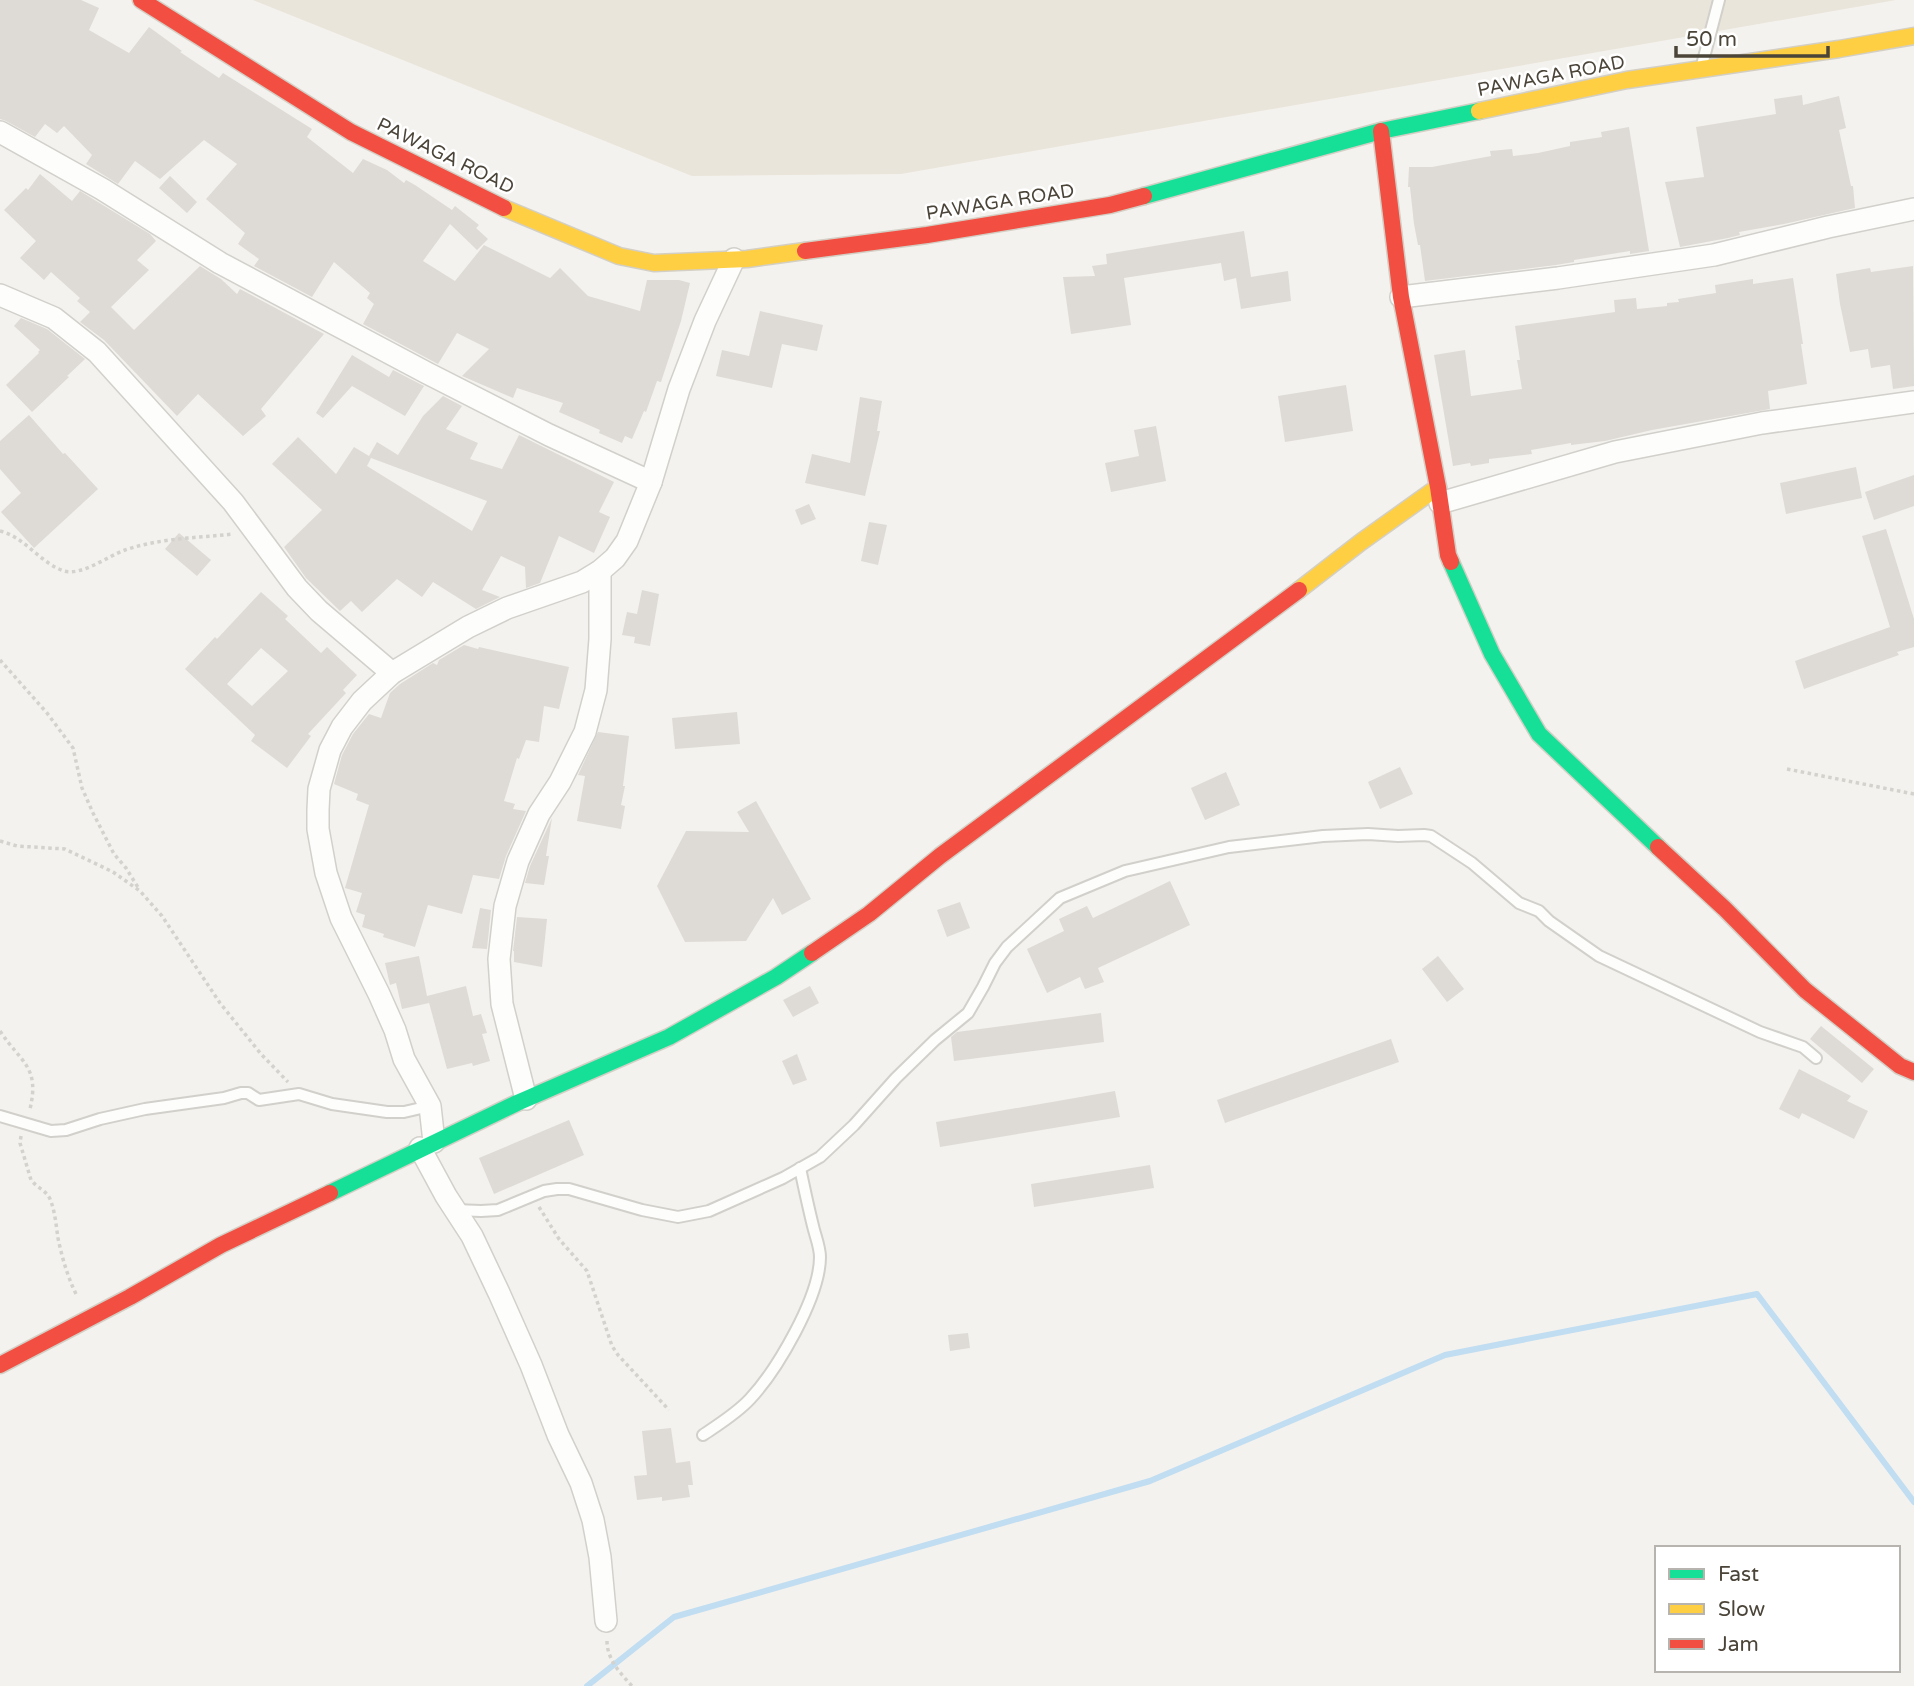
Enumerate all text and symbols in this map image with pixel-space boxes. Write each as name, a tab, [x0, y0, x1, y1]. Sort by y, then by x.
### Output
scale bar	[1676, 14, 1828, 58]
text: 50 m	[1686, 27, 1737, 52]
street label: PAWAGA ROAD	[1476, 51, 1627, 101]
street label: PAWAGA ROAD	[373, 113, 518, 199]
street label: PAWAGA ROAD	[924, 179, 1076, 225]
legend	[1655, 1546, 1900, 1672]
text: Fast	[1718, 1562, 1759, 1587]
text: Slow	[1718, 1597, 1766, 1622]
text: Jam	[1718, 1632, 1759, 1657]

